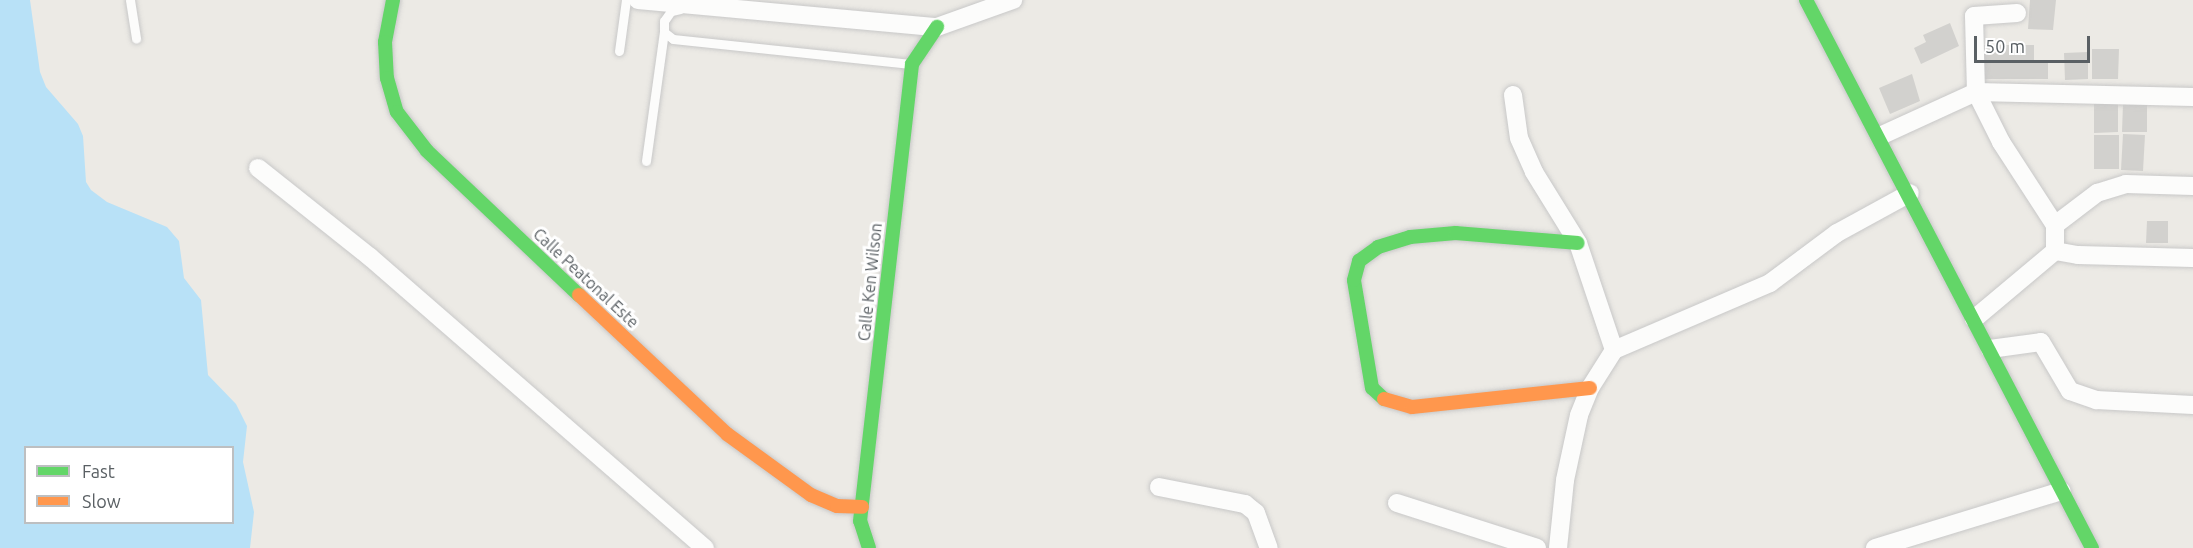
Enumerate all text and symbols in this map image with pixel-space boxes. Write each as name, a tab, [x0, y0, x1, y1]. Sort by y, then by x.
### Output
scale bar	[1977, 24, 2092, 62]
text: 50 m	[1985, 36, 2025, 56]
street label: Calle Ken Wilson	[854, 222, 886, 342]
street label: Calle Peatonal Este	[529, 224, 643, 332]
legend	[24, 446, 234, 524]
text: Fast	[82, 461, 115, 481]
text: Slow	[82, 491, 121, 511]

